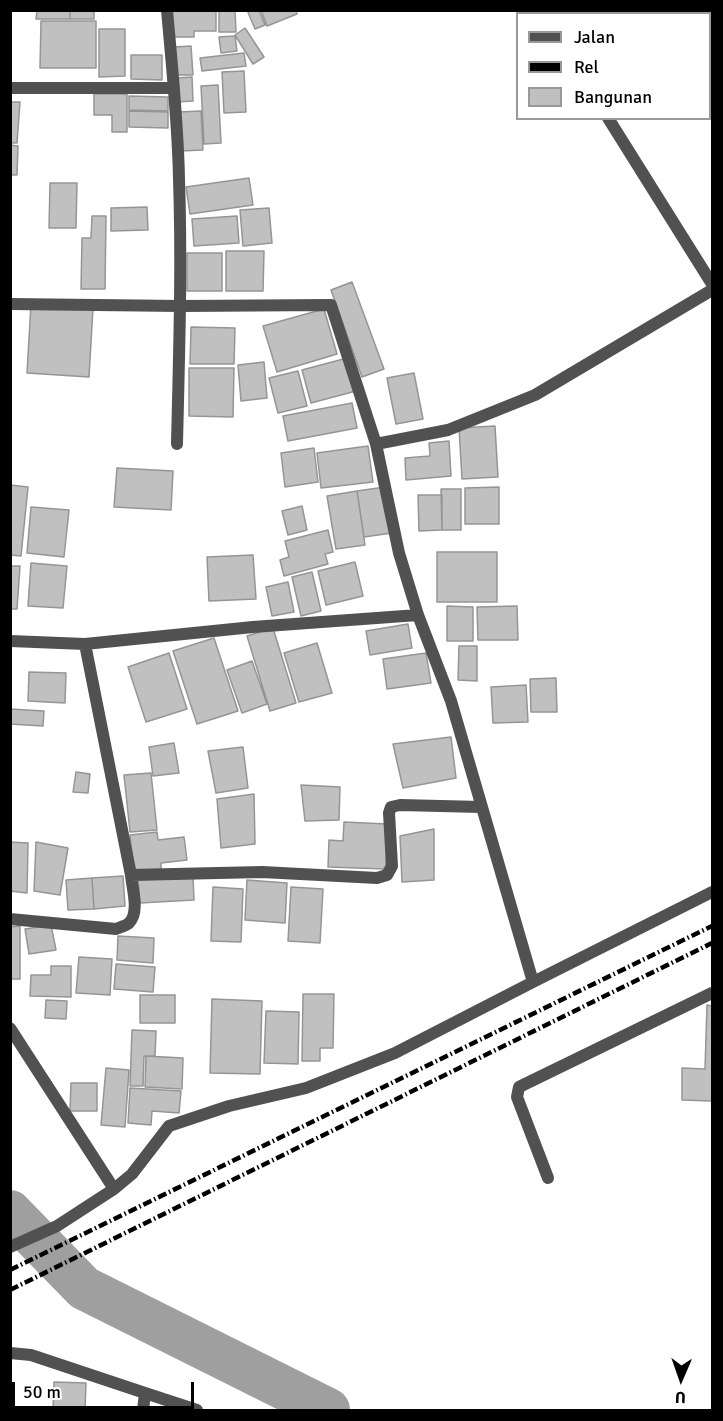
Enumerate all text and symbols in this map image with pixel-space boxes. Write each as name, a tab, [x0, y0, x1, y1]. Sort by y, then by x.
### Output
legend	[516, 12, 711, 120]
text: Jalan	[574, 26, 615, 48]
text: Rel	[574, 56, 599, 78]
text: Bangunan	[574, 86, 652, 108]
north arrow	[651, 1349, 711, 1409]
scale bar	[15, 1370, 196, 1408]
text: 50 m	[23, 1381, 61, 1403]
text: U	[675, 1387, 686, 1407]

